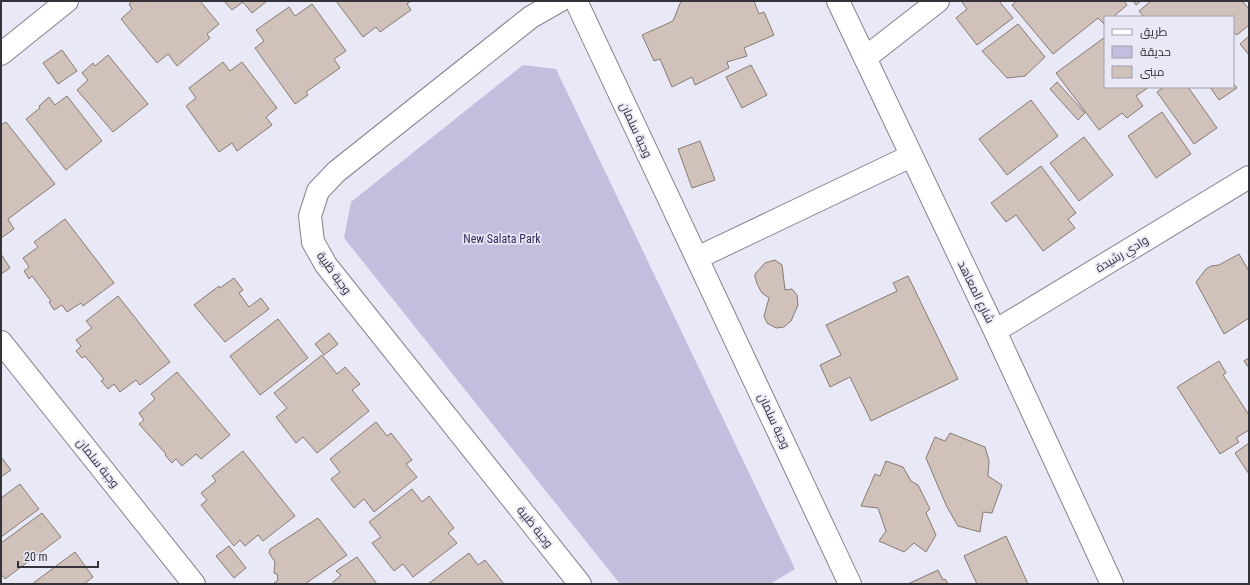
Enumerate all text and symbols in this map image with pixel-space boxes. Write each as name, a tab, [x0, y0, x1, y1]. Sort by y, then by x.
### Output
legend	[1104, 16, 1234, 88]
text: طريق	[1140, 25, 1168, 39]
text: حديقة	[1140, 45, 1171, 59]
text: مبنى	[1140, 65, 1165, 79]
street label: وجبة سلمان	[617, 100, 655, 160]
park label: New Salata Park	[463, 232, 541, 246]
street label: وادي رشيدة	[1093, 233, 1152, 278]
street label: وجبة ظبية	[314, 249, 354, 297]
street label: شارع المعاهد	[954, 258, 997, 326]
street label: وجبة سلمان	[755, 391, 793, 451]
street label: وجبة سلمان	[74, 435, 122, 491]
street label: وجبة ظبية	[514, 503, 556, 551]
scale bar	[18, 543, 98, 569]
text: 20 m	[24, 550, 48, 564]

